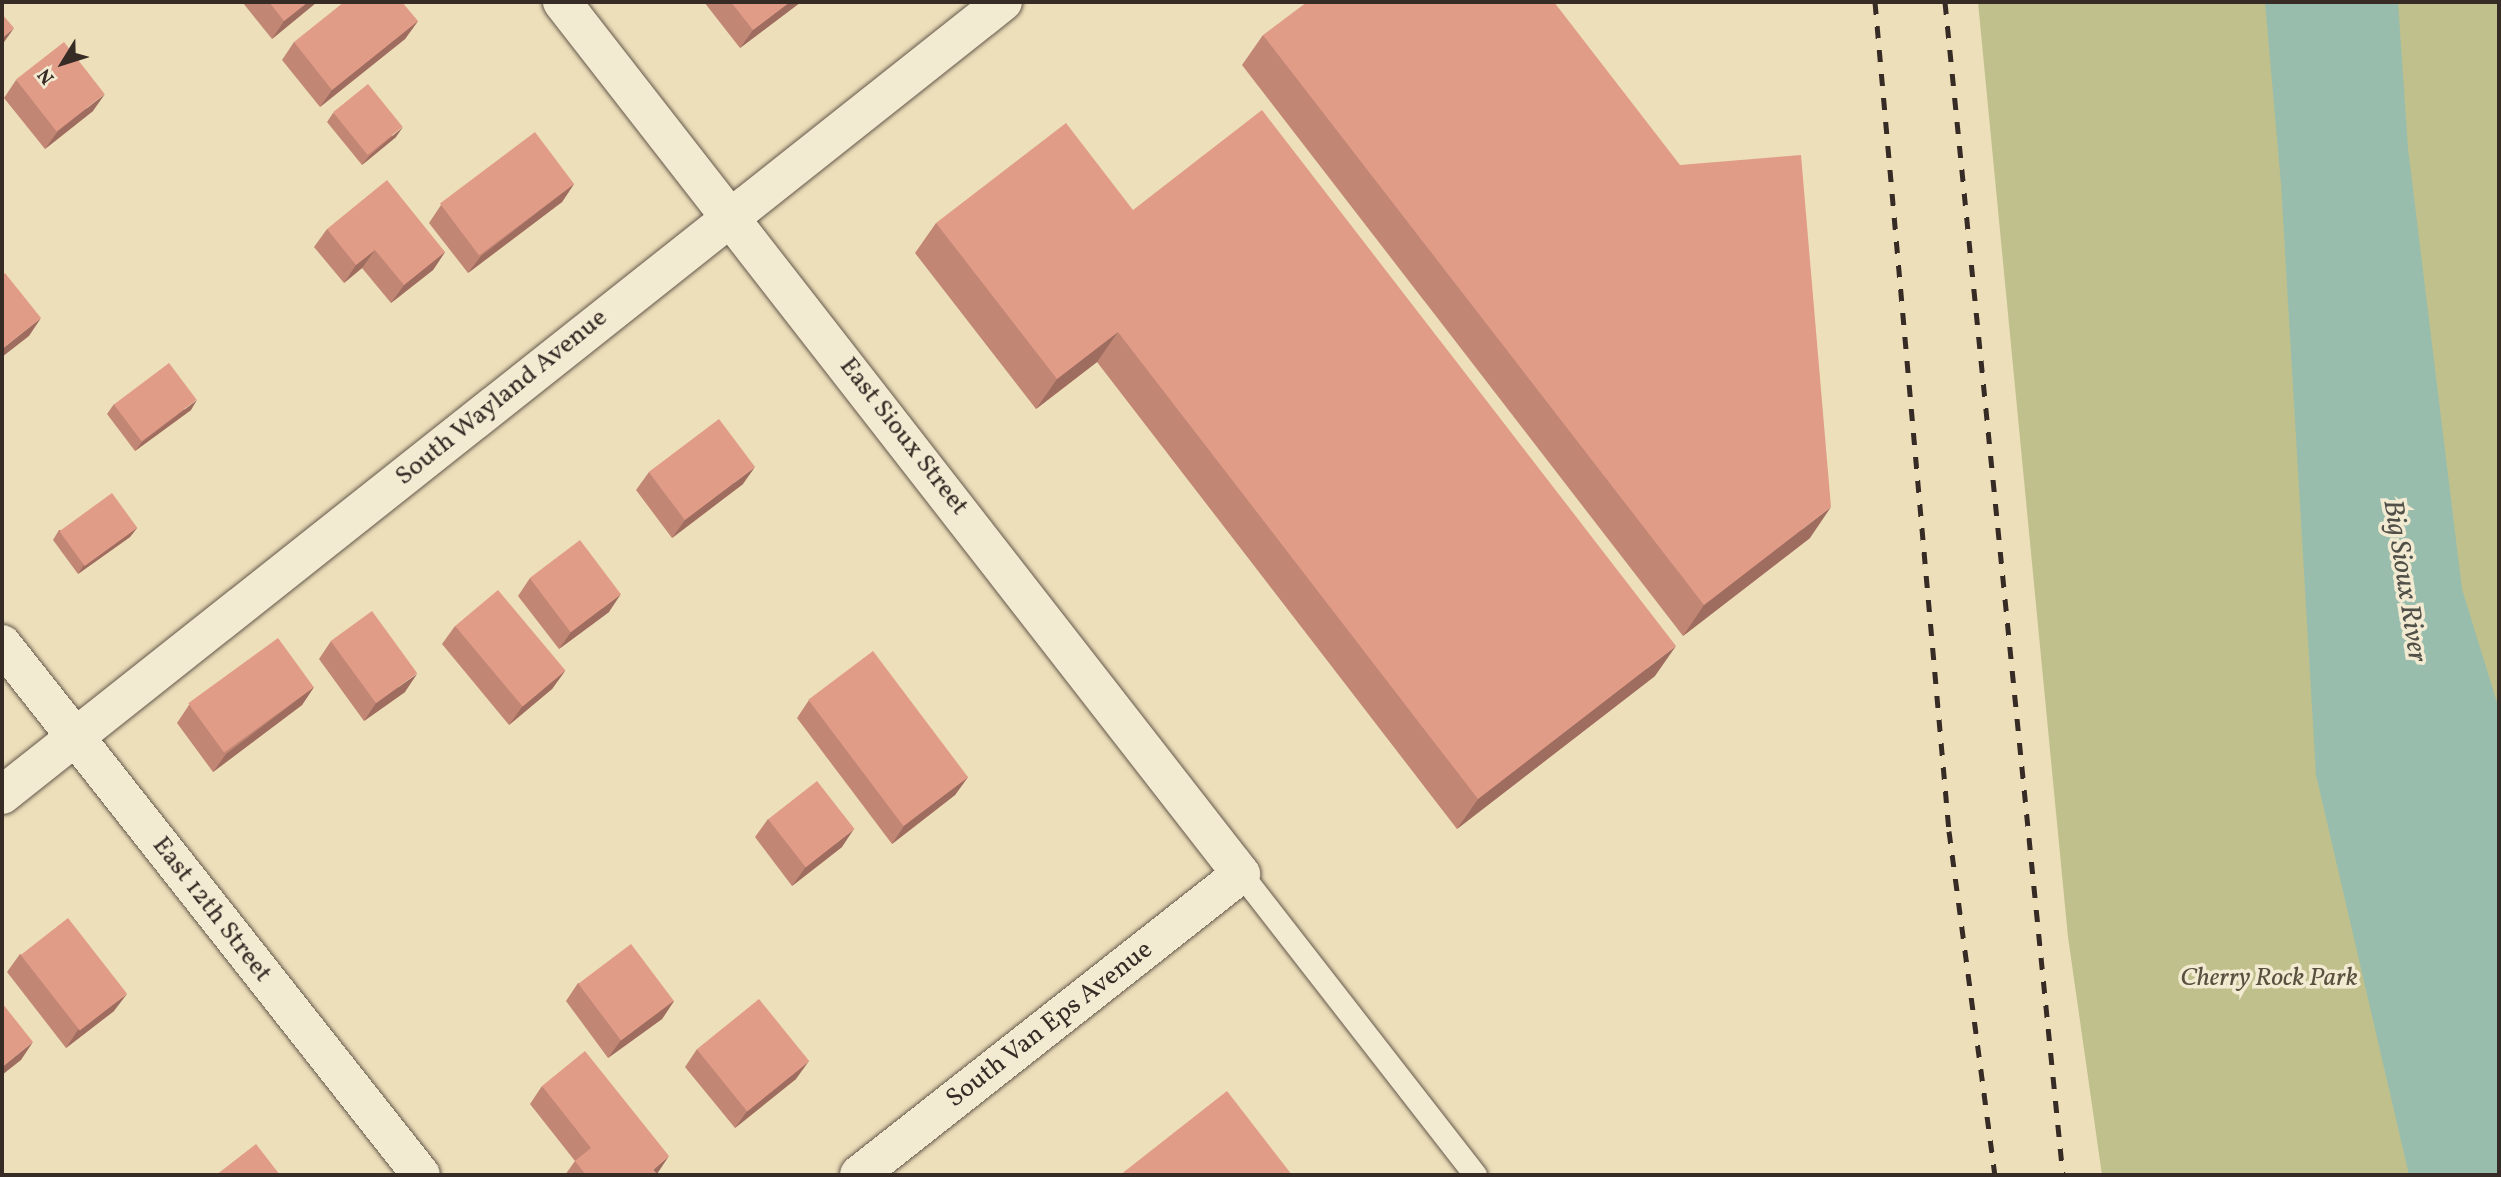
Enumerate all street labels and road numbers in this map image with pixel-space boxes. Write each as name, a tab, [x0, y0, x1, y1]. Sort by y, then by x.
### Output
street label: South Wayland Avenue	[389, 303, 615, 493]
street label: East Sioux Street	[832, 352, 974, 522]
street label: East 12th Street	[145, 831, 277, 989]
street label: South Van Eps Avenue	[940, 935, 1160, 1115]

